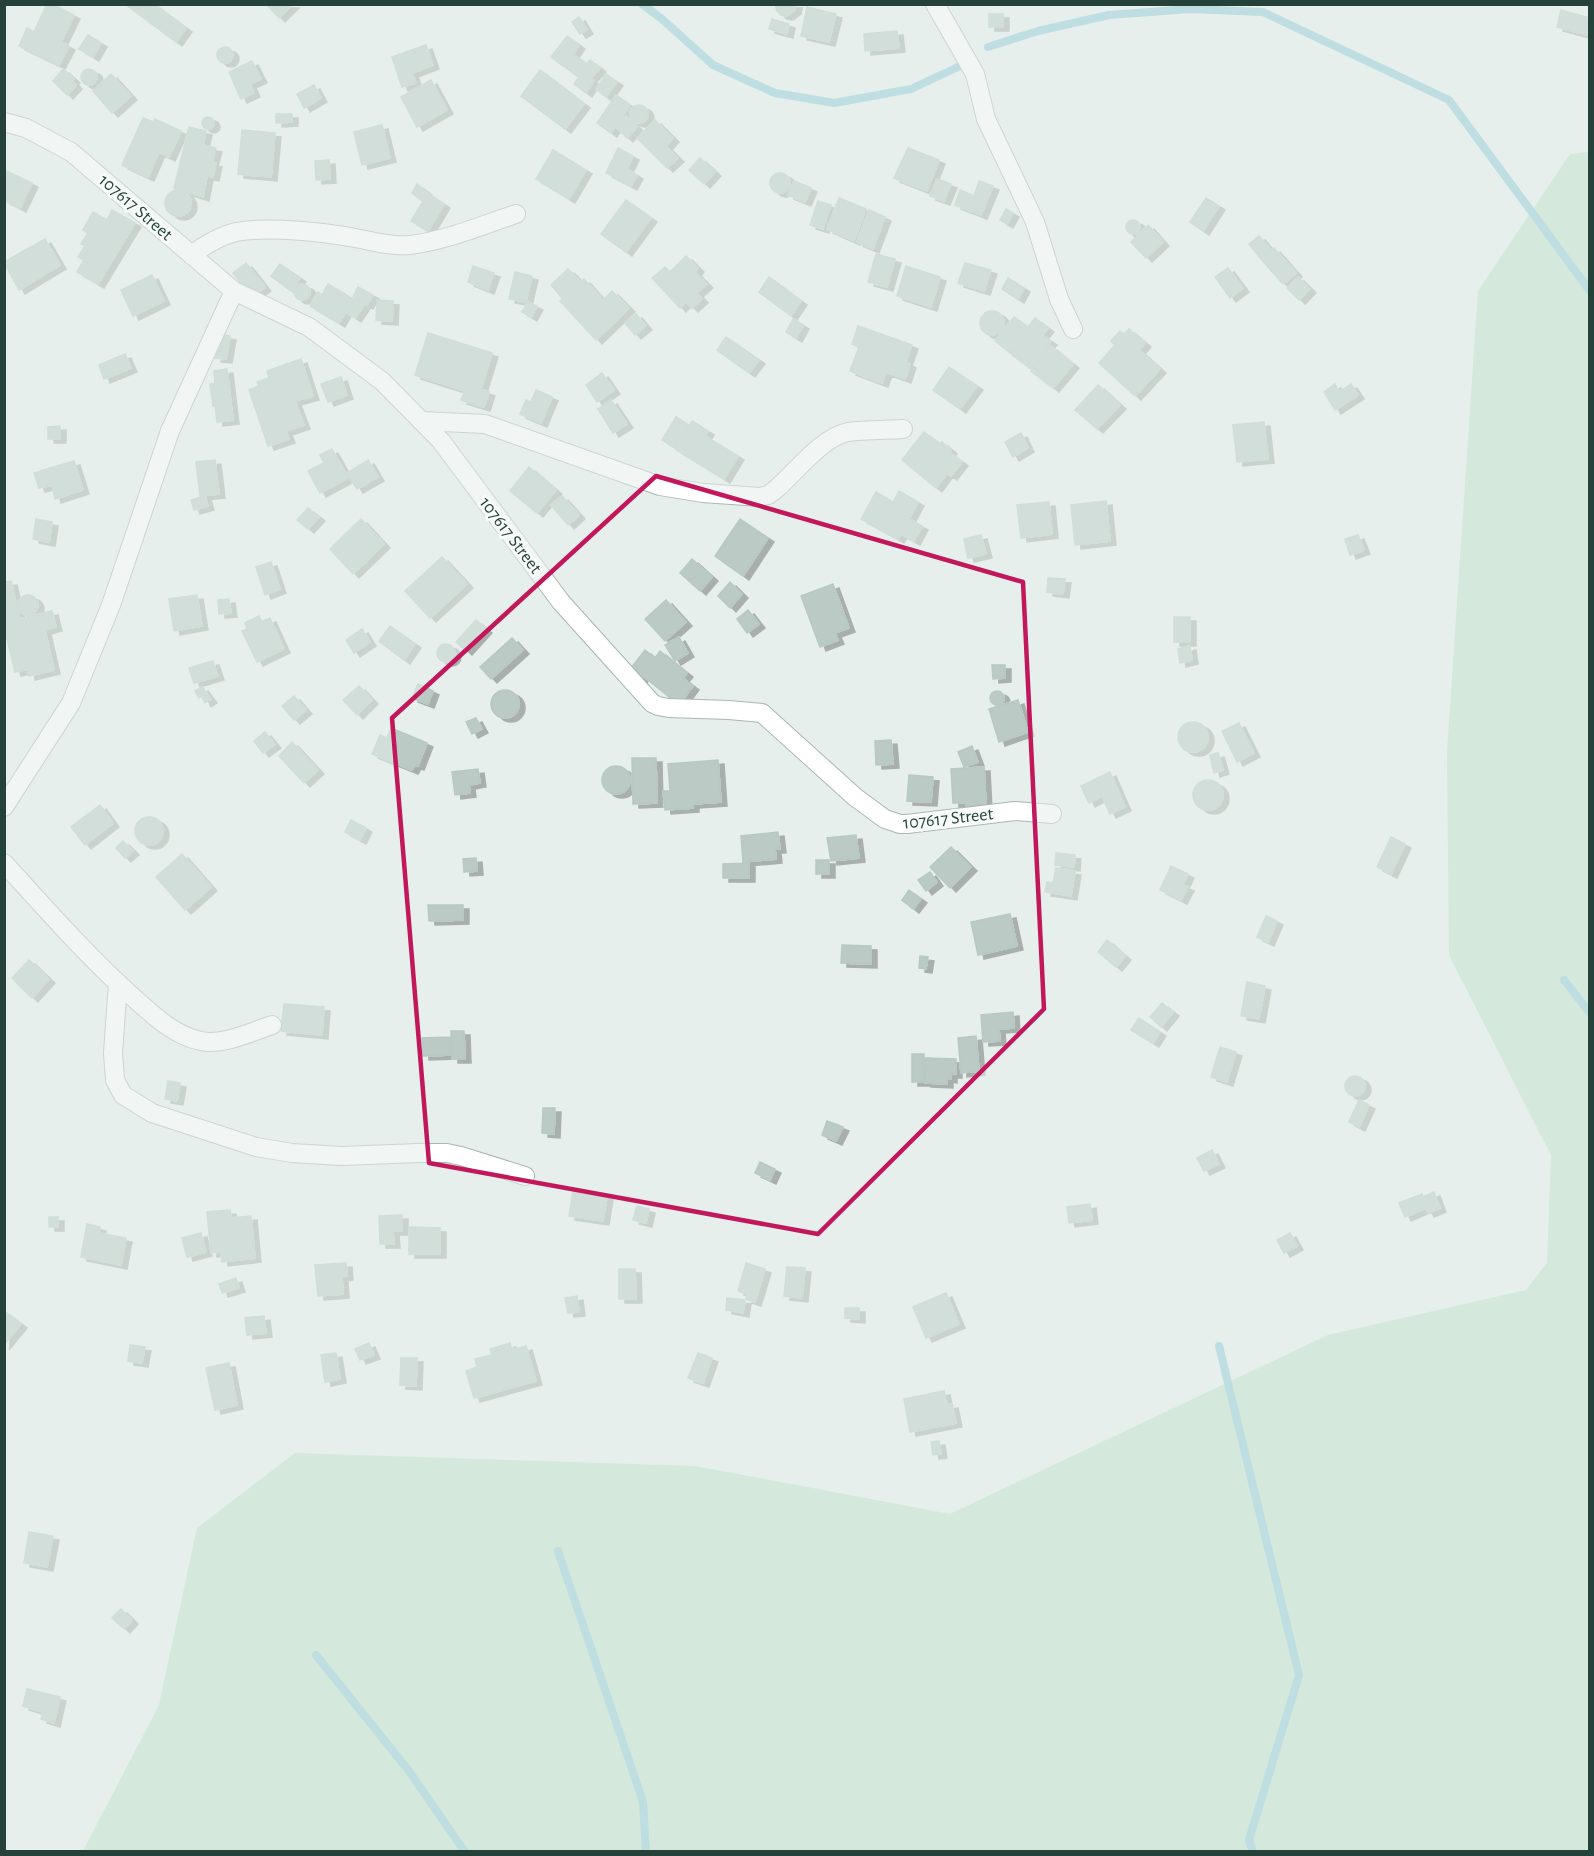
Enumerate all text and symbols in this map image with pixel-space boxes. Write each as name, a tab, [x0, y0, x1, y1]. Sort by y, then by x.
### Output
street label: 107617 Street	[95, 171, 176, 244]
street label: 107617 Street	[476, 494, 545, 577]
street label: 107617 Street	[902, 805, 994, 833]

